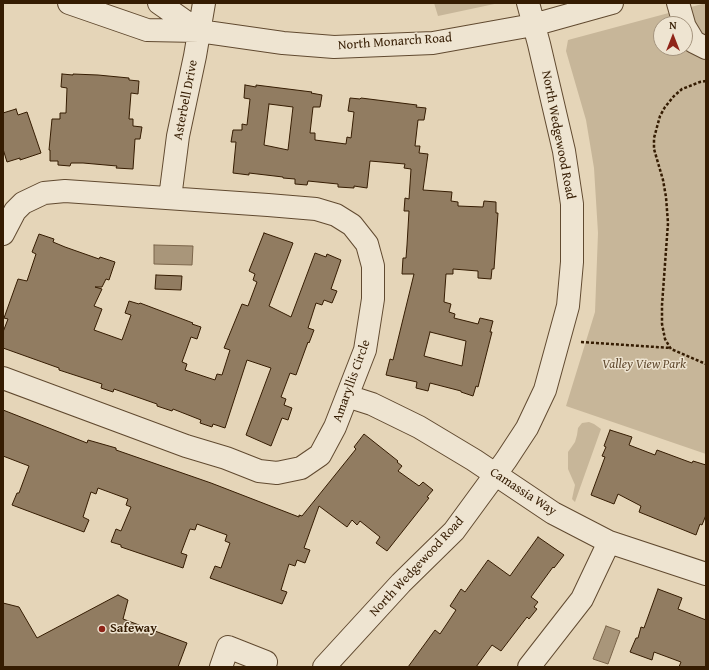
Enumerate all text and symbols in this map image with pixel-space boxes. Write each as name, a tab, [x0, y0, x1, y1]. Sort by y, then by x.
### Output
north arrow	[653, 16, 693, 56]
text: N	[669, 17, 677, 33]
street label: North Monarch Road	[338, 30, 452, 54]
street label: Asterbell Drive	[171, 59, 201, 141]
street label: North Wedgewood Road	[538, 69, 578, 201]
street label: Amaryllis Circle	[330, 338, 374, 424]
park label: Valley View Park	[602, 357, 686, 373]
street label: Camassia Way	[487, 465, 559, 519]
street label: North Wedgewood Road	[367, 514, 467, 620]
place label: Safeway	[110, 621, 157, 637]
marker: Safeway	[97, 624, 107, 634]

